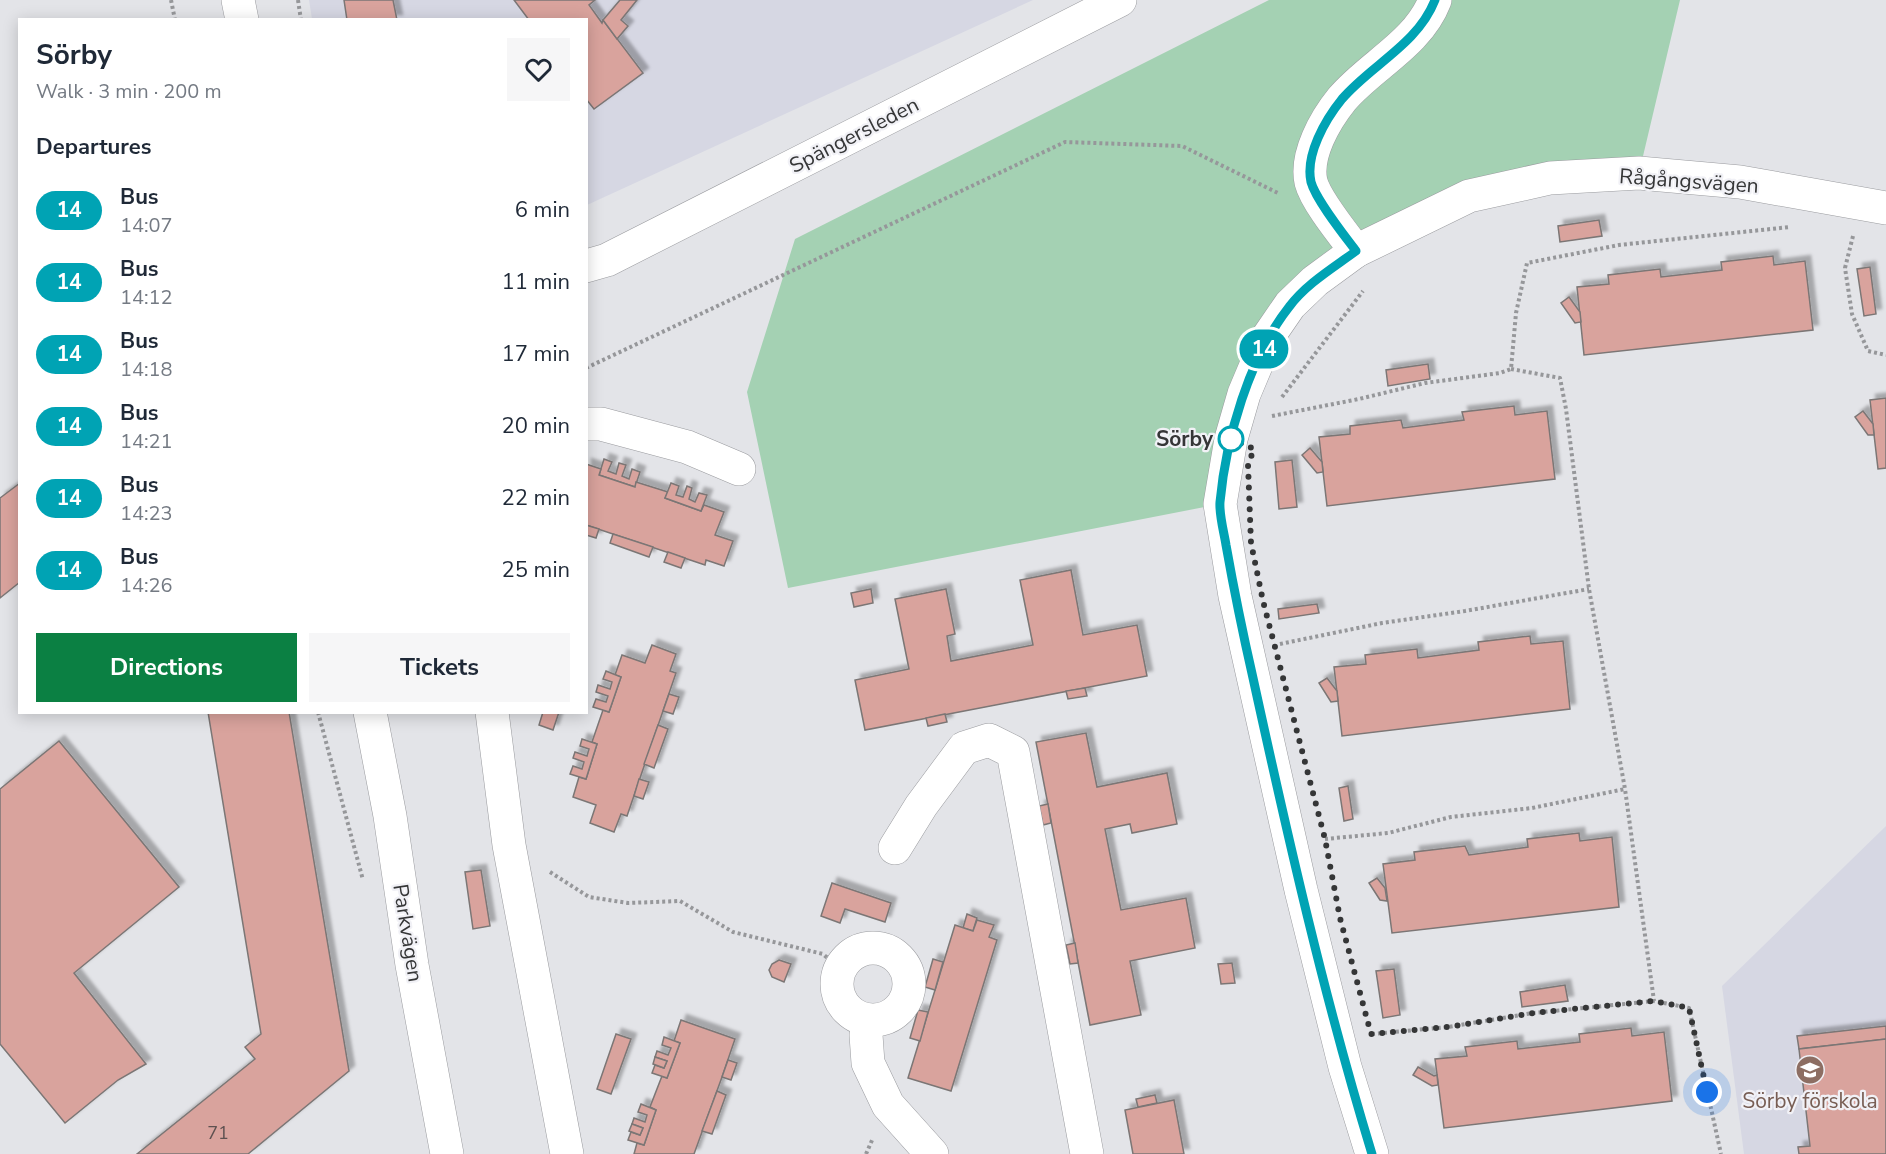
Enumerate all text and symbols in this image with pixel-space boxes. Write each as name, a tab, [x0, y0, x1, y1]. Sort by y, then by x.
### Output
text: Sörby	[36, 36, 112, 74]
button: heart	[507, 38, 570, 101]
text: Walk · 3 min · 200 m	[36, 78, 222, 105]
street label: Spängersleden	[784, 90, 924, 180]
text: Departures	[36, 132, 151, 162]
street label: Rågångsvägen	[1618, 162, 1760, 200]
text: Bus	[120, 182, 159, 212]
text: 6 min	[515, 195, 570, 225]
text: 14	[56, 196, 82, 224]
text: 14:07	[120, 212, 173, 239]
text: Bus	[120, 254, 159, 284]
text: 11 min	[502, 267, 570, 297]
text: 14	[56, 268, 82, 296]
text: 14:12	[120, 284, 173, 311]
text: Bus	[120, 326, 159, 356]
line badge: 14	[1237, 330, 1291, 368]
text: 14	[1251, 335, 1277, 363]
text: 17 min	[502, 339, 570, 369]
text: 14	[56, 340, 82, 368]
text: 14:18	[120, 356, 173, 383]
text: Bus	[120, 398, 159, 428]
text: 20 min	[502, 411, 570, 441]
text: 14	[56, 412, 82, 440]
place label: Sörby	[1156, 425, 1214, 453]
marker: Sörby	[1218, 426, 1244, 452]
text: 14:21	[120, 428, 173, 455]
text: Bus	[120, 470, 159, 500]
text: 22 min	[502, 483, 570, 513]
text: 14	[56, 484, 82, 512]
text: 14:23	[120, 500, 173, 527]
text: Bus	[120, 542, 159, 572]
text: 25 min	[502, 555, 570, 585]
text: 14	[56, 556, 82, 584]
text: 14:26	[120, 572, 173, 599]
button: Directions	[36, 633, 297, 702]
button: Tickets	[309, 633, 570, 702]
street label: Parkvägen	[386, 882, 430, 984]
school or university icon: Sörby förskola	[1794, 1054, 1826, 1086]
your location	[1692, 1077, 1722, 1107]
place label: Sörby förskola	[1742, 1087, 1878, 1115]
house number: 71	[207, 1121, 229, 1145]

